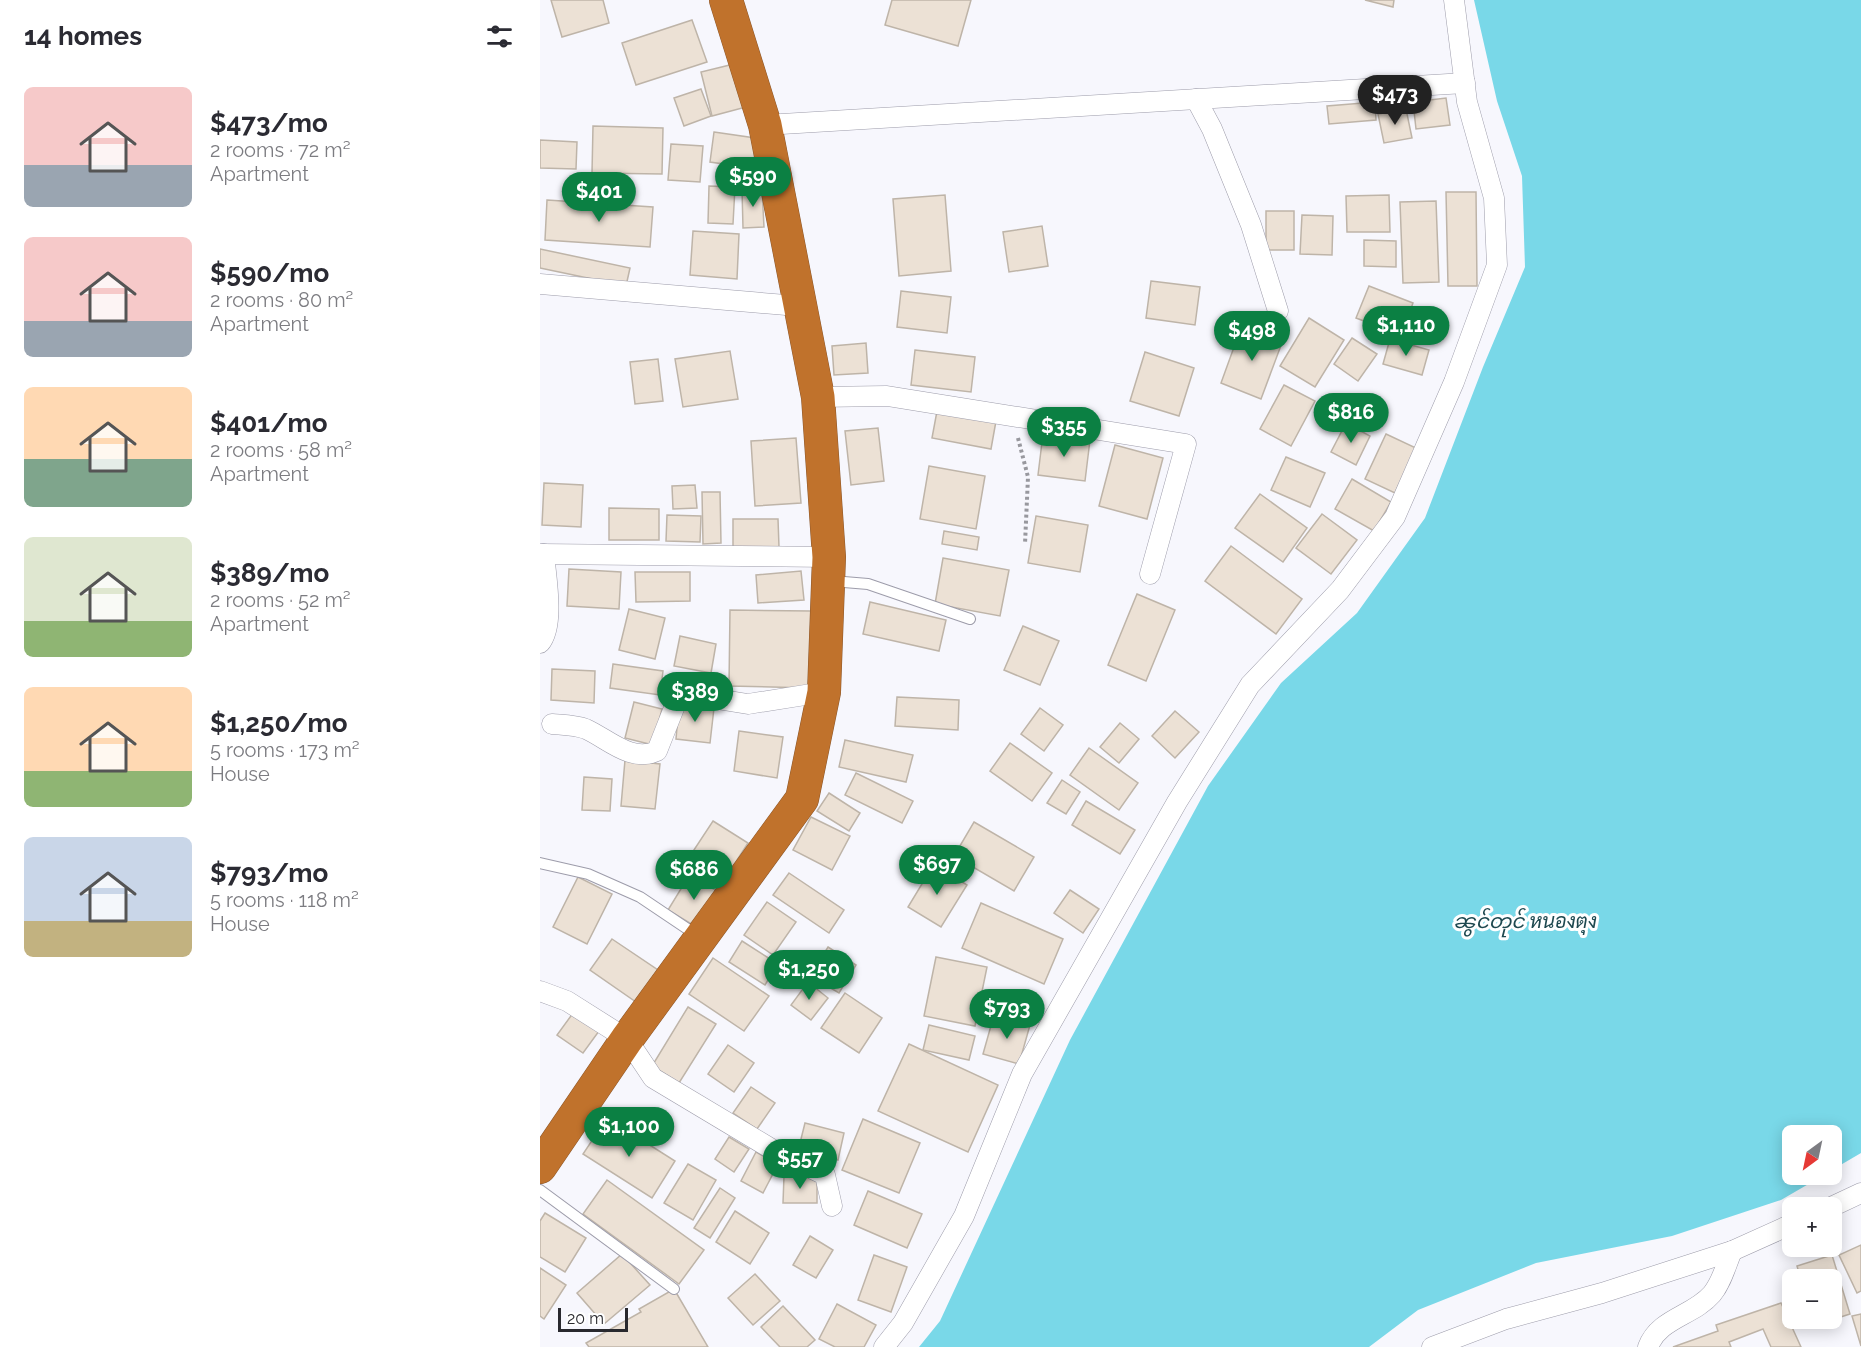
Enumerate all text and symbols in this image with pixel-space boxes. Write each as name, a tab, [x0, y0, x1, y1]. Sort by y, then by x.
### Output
icon: filters	[483, 20, 516, 53]
text: 14 homes	[24, 21, 142, 51]
pin: $473	[1359, 75, 1431, 126]
text: $473	[1372, 82, 1418, 106]
text: $473/mo	[210, 108, 328, 138]
icon: home	[72, 111, 144, 183]
text: 2 rooms · 72 m²	[210, 138, 350, 162]
pin: $590	[717, 157, 789, 208]
text: Apartment	[210, 162, 309, 186]
text: $590	[729, 164, 777, 188]
pin: $401	[563, 172, 635, 223]
text: $401	[576, 179, 622, 203]
text: $590/mo	[210, 258, 329, 288]
icon: home	[72, 261, 144, 333]
text: 2 rooms · 80 m²	[210, 288, 353, 312]
pin: $1,110	[1357, 306, 1455, 357]
pin: $498	[1216, 311, 1288, 362]
text: Apartment	[210, 312, 309, 336]
text: $1,110	[1376, 313, 1436, 337]
text: $498	[1228, 318, 1276, 342]
pin: $816	[1315, 393, 1387, 444]
text: $816	[1328, 400, 1374, 424]
pin: $355	[1028, 407, 1100, 458]
text: $401/mo	[210, 408, 327, 438]
icon: home	[72, 411, 144, 483]
text: $355	[1041, 414, 1087, 438]
text: 2 rooms · 58 m²	[210, 438, 352, 462]
text: Apartment	[210, 462, 309, 486]
text: $389/mo	[210, 558, 329, 588]
icon: home	[72, 561, 144, 633]
text: 2 rooms · 52 m²	[210, 588, 351, 612]
text: Apartment	[210, 612, 309, 636]
pin: $389	[659, 672, 731, 723]
text: $389	[671, 679, 719, 703]
text: $1,250/mo	[210, 708, 347, 738]
icon: home	[72, 711, 144, 783]
text: 5 rooms · 173 m²	[210, 738, 360, 762]
text: House	[210, 762, 270, 786]
pin: $697	[901, 845, 973, 896]
pin: $686	[658, 850, 730, 901]
text: $697	[913, 852, 961, 876]
text: $686	[669, 857, 719, 881]
text: $793/mo	[210, 858, 328, 888]
icon: home	[72, 861, 144, 933]
text: 5 rooms · 118 m²	[210, 888, 359, 912]
water label: ၼွင်တုင် หนองตุง	[1453, 907, 1597, 938]
text: House	[210, 912, 270, 936]
pin: $1,250	[760, 950, 858, 1001]
text: $1,250	[778, 957, 840, 981]
pin: $793	[971, 989, 1043, 1040]
text: $793	[984, 996, 1030, 1020]
pin: $1,100	[580, 1107, 678, 1158]
text: $1,100	[598, 1114, 660, 1138]
north arrow	[1782, 1125, 1842, 1185]
map controls	[1782, 1125, 1842, 1329]
pin: $557	[764, 1139, 836, 1190]
text: $557	[777, 1146, 823, 1170]
button: +	[1782, 1197, 1842, 1257]
button: −	[1782, 1269, 1842, 1329]
scale bar	[558, 1305, 628, 1332]
text: 20 m	[567, 1309, 604, 1328]

